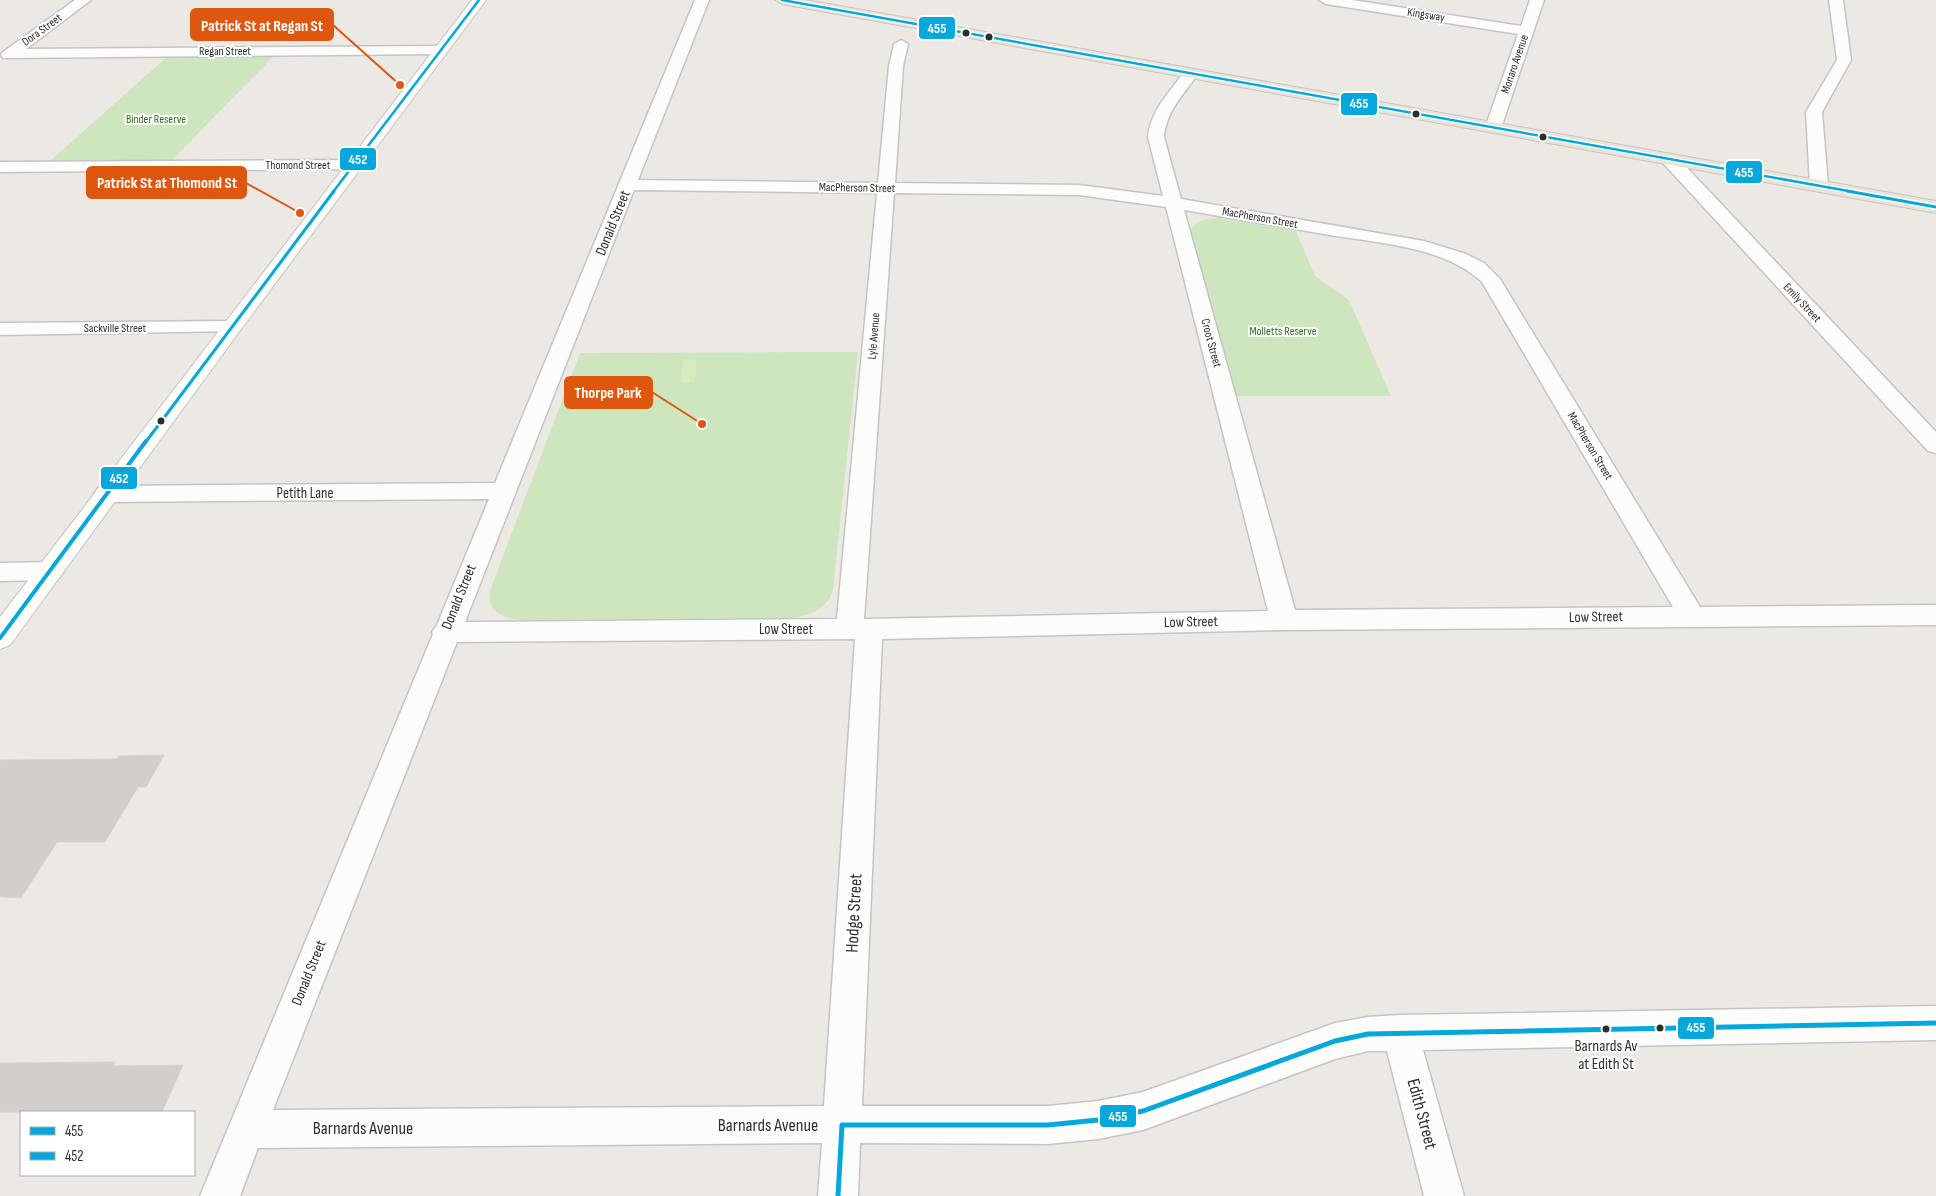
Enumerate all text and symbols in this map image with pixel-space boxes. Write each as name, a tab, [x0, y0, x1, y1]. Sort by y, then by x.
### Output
street label: Kingsway	[1406, 5, 1446, 25]
callout: Patrick St at Regan St	[191, 9, 333, 40]
street label: Dora Street	[19, 10, 65, 50]
line badge: 455	[918, 16, 956, 40]
text: Patrick St at Regan St	[201, 17, 323, 36]
text: 455	[928, 20, 946, 37]
unlabelled marker	[961, 28, 971, 38]
unlabelled marker	[984, 32, 994, 42]
street label: Monaro Avenue	[1498, 32, 1532, 95]
street label: Regan Street	[199, 44, 251, 59]
line badge: 455	[1340, 92, 1378, 116]
text: 455	[1350, 95, 1368, 112]
unlabelled marker	[1411, 109, 1421, 119]
park label: Binder Reserve	[126, 112, 186, 127]
unlabelled marker	[1538, 132, 1548, 142]
line badge: 452	[339, 147, 377, 171]
text: 452	[349, 151, 367, 168]
street label: Thomond Street	[266, 158, 331, 173]
line badge: 455	[1725, 160, 1763, 184]
text: 455	[1735, 164, 1753, 181]
callout: Patrick St at Thomond St	[87, 167, 246, 198]
text: Patrick St at Thomond St	[97, 174, 237, 193]
street label: MacPherson Street	[819, 180, 896, 196]
street label: Donald Street	[591, 187, 635, 258]
street label: MacPherson Street	[1221, 204, 1299, 232]
street label: Emily Street	[1780, 280, 1824, 326]
street label: Lyle Avenue	[864, 312, 884, 360]
street label: Croot Street	[1197, 317, 1225, 369]
street label: Sackville Street	[84, 321, 147, 336]
park label: Molletts Reserve	[1249, 324, 1317, 339]
callout: Thorpe Park	[565, 377, 652, 408]
text: Thorpe Park	[574, 384, 642, 403]
street label: MacPherson Street	[1564, 409, 1616, 483]
unlabelled marker	[156, 416, 166, 426]
line badge: 452	[100, 466, 138, 490]
text: 452	[110, 470, 128, 487]
street label: Petith Lane	[277, 484, 333, 503]
street label: Donald Street	[437, 561, 481, 632]
street label: Low Street	[1569, 607, 1624, 627]
street label: Low Street	[1164, 612, 1219, 632]
street label: Low Street	[759, 620, 813, 639]
street label: Hodge Street	[841, 872, 867, 953]
street label: Donald Street	[287, 937, 331, 1008]
line badge: 455	[1677, 1016, 1715, 1040]
text: 455	[1687, 1019, 1705, 1036]
unlabelled marker	[1655, 1023, 1665, 1033]
marker: Barnards Av at Edith St	[1601, 1024, 1611, 1034]
place label: Barnards Av at Edith St	[1574, 1037, 1638, 1074]
street label: Edith Street	[1403, 1076, 1442, 1152]
line badge: 455	[1099, 1104, 1137, 1128]
text: 455	[1109, 1108, 1127, 1125]
legend	[20, 1111, 195, 1176]
street label: Barnards Avenue	[718, 1115, 818, 1136]
street label: Barnards Avenue	[313, 1118, 413, 1139]
text: 455	[65, 1122, 83, 1141]
text: 452	[65, 1147, 84, 1166]

